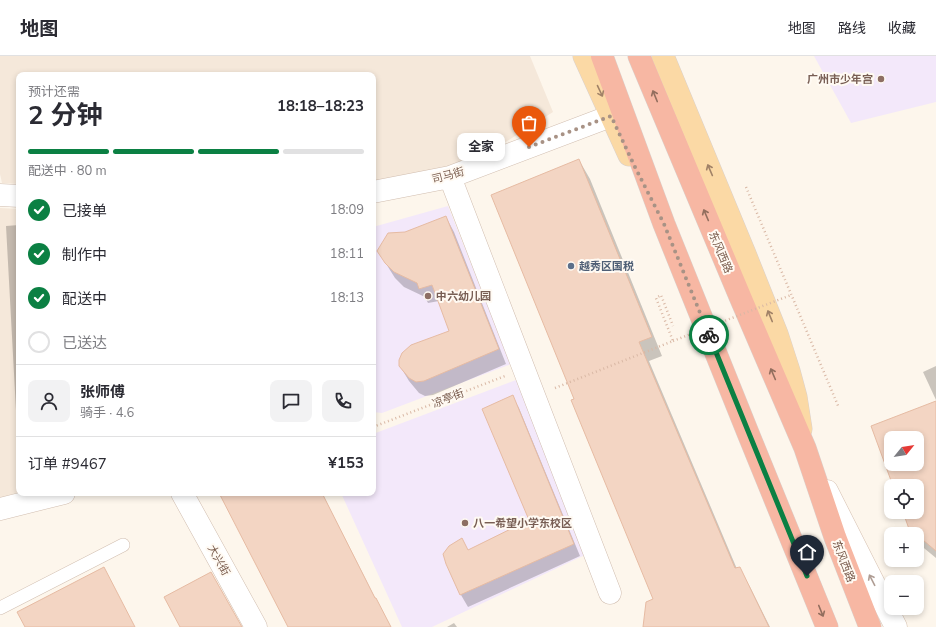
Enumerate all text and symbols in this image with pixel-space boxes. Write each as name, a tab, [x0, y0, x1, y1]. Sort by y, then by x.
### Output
text: 地图	[20, 16, 58, 42]
text: 地图	[788, 19, 816, 38]
text: 路线	[838, 19, 866, 38]
text: 收藏	[888, 19, 916, 38]
place label: 广州市少年宫	[807, 72, 873, 87]
marker: 广州市少年宫	[876, 74, 886, 84]
text: 预计还需	[28, 83, 80, 101]
one-way arrow	[597, 85, 604, 97]
one-way arrow	[651, 90, 659, 102]
text: 18:18–18:23	[277, 96, 364, 116]
text: 2 分钟	[28, 98, 103, 133]
pin	[512, 106, 546, 147]
icon: bag	[518, 112, 540, 134]
callout: 全家	[457, 133, 505, 161]
text: 全家	[468, 138, 494, 156]
text: 配送中 · 80 m	[28, 162, 107, 180]
street label: 司马街	[430, 164, 466, 187]
one-way arrow	[706, 164, 713, 176]
icon: check	[28, 199, 50, 221]
text: 已接单	[62, 201, 107, 221]
text: 18:09	[330, 201, 364, 219]
one-way arrow	[701, 210, 709, 222]
street label: 东风西路	[705, 229, 736, 275]
icon: check	[28, 243, 50, 265]
text: 制作中	[62, 245, 107, 265]
text: 18:11	[330, 245, 364, 263]
place label: 越秀区国税	[579, 259, 634, 274]
marker: 越秀区国税	[566, 261, 576, 271]
icon: check	[28, 287, 50, 309]
text: 配送中	[62, 289, 107, 309]
text: 18:13	[330, 289, 364, 307]
place label: 中六幼儿园	[436, 289, 491, 304]
marker: 中六幼儿园	[423, 291, 433, 301]
one-way arrow	[765, 311, 773, 323]
courier	[689, 315, 729, 355]
icon: bike	[698, 324, 720, 346]
text: 已送达	[62, 333, 107, 353]
one-way arrow	[768, 368, 776, 380]
button: person	[28, 380, 70, 422]
button: chat	[270, 380, 312, 422]
button: phone	[322, 380, 364, 422]
text: 张师傅	[80, 382, 125, 402]
street label: 凉亭街	[430, 386, 466, 411]
text: 骑手 · 4.6	[80, 404, 134, 422]
north arrow	[884, 431, 924, 471]
map controls	[884, 431, 924, 615]
text: ¥153	[328, 453, 364, 473]
text: 订单 #9467	[28, 454, 107, 474]
button: locate	[884, 479, 924, 519]
place label: 八一希望小学东校区	[473, 516, 572, 531]
marker: 八一希望小学东校区	[460, 518, 470, 528]
button: +	[884, 527, 924, 567]
pin	[790, 535, 824, 576]
street label: 东风西路	[829, 538, 858, 584]
icon: home	[796, 541, 818, 563]
street label: 大兴街	[204, 542, 233, 578]
one-way arrow	[868, 574, 875, 586]
button: −	[884, 575, 924, 615]
one-way arrow	[817, 604, 825, 616]

